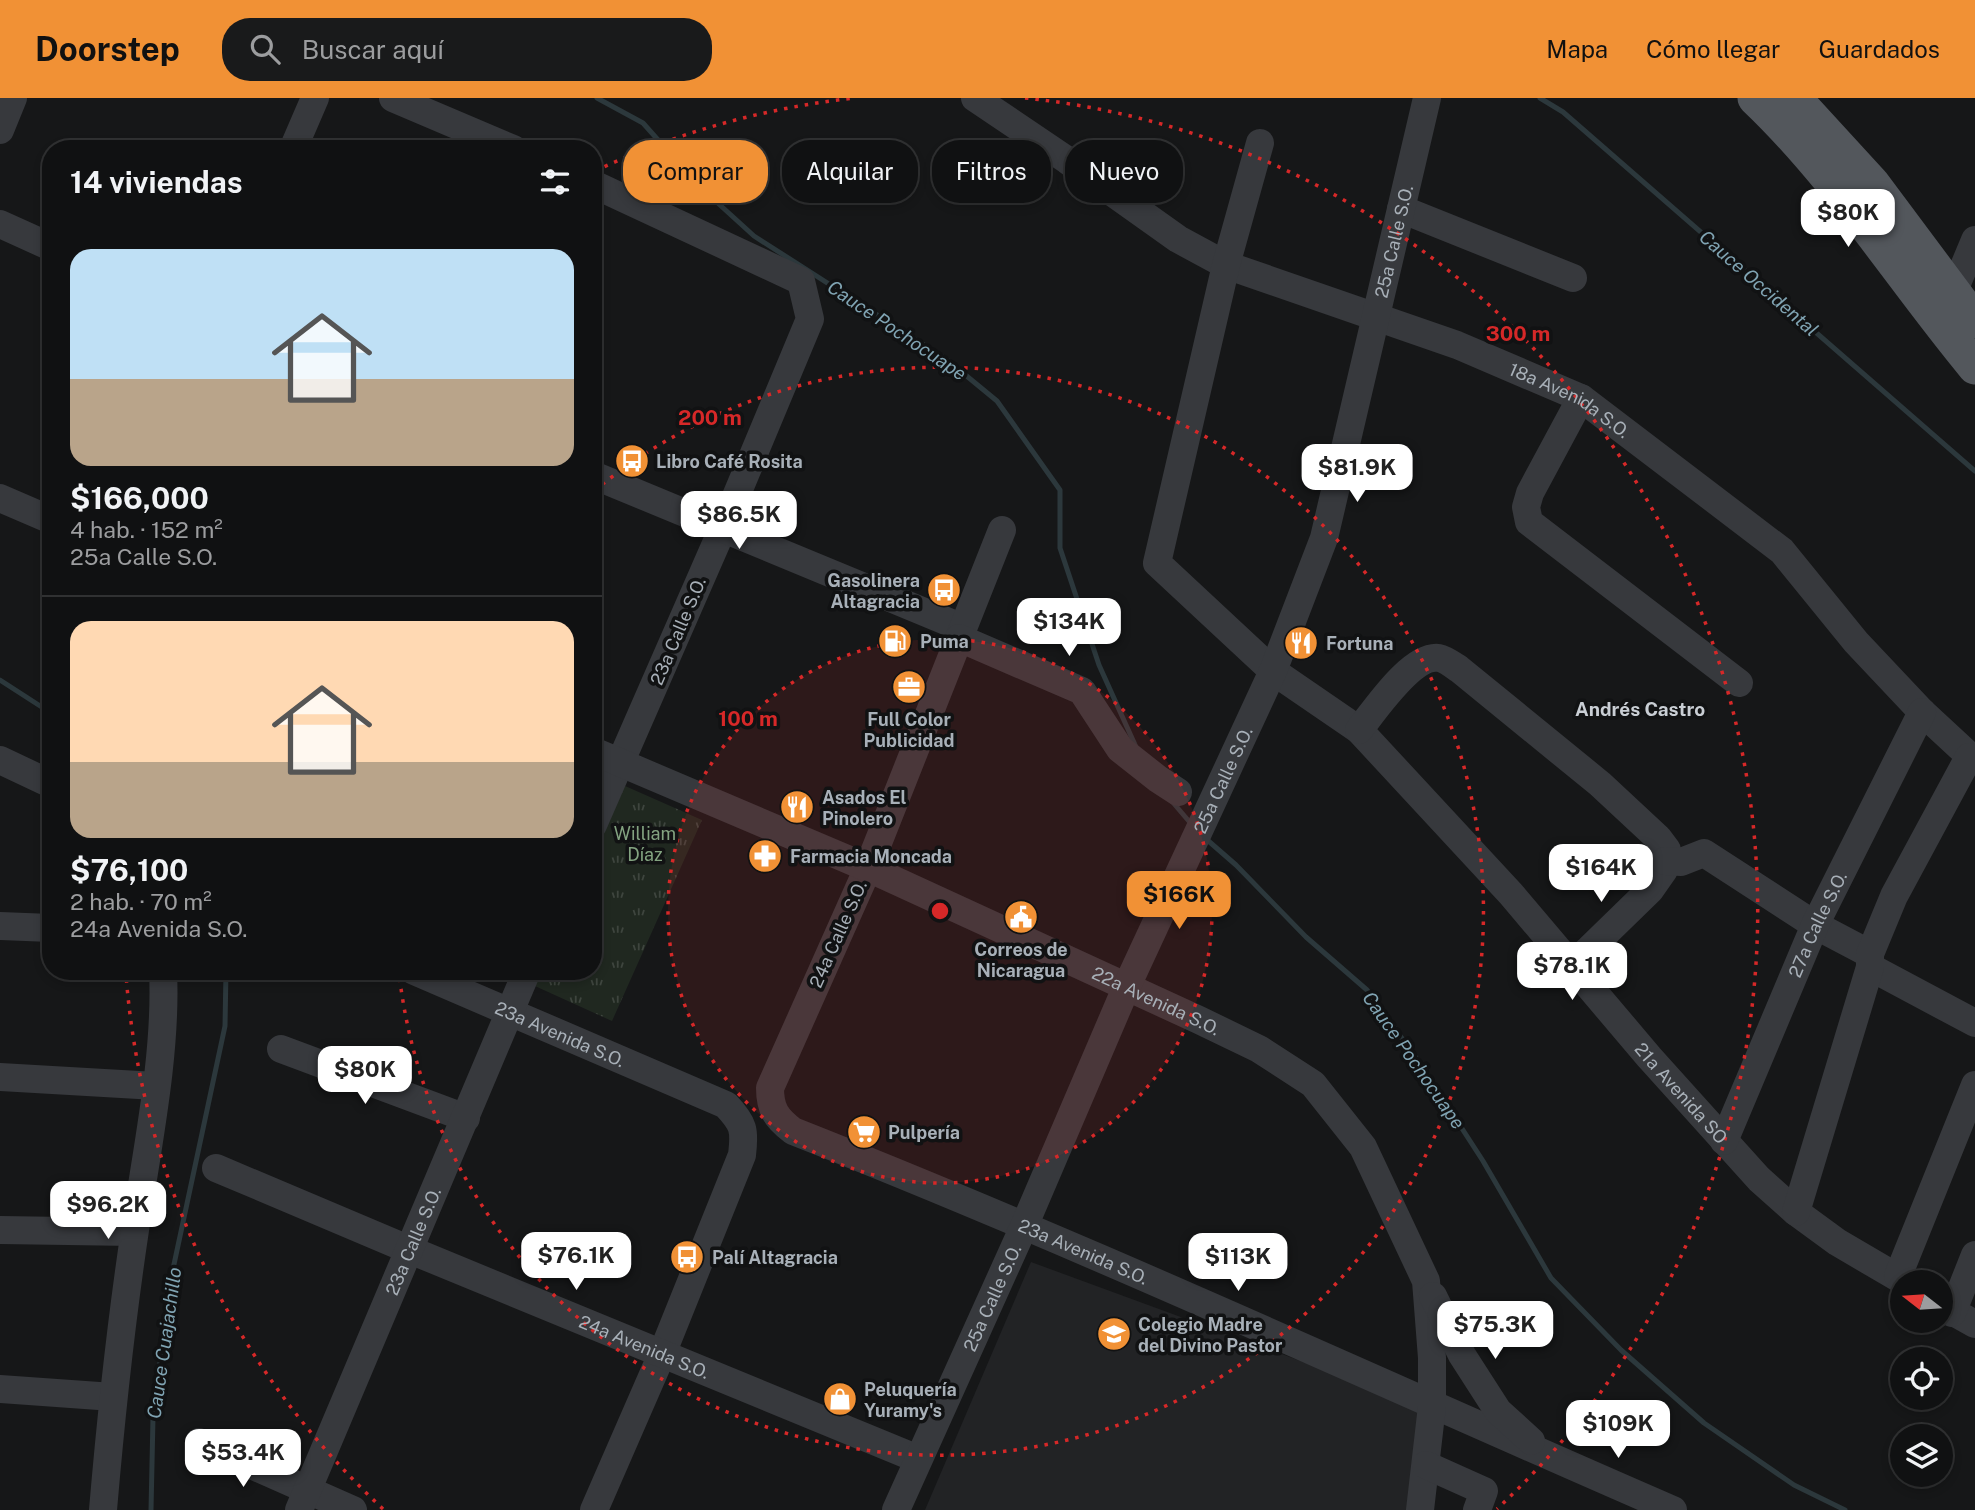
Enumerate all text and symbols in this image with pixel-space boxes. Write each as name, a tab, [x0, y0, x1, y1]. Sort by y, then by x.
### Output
search box	[222, 18, 712, 81]
text: Doorstep	[35, 30, 180, 68]
icon: search	[246, 30, 284, 68]
text: Buscar aquí	[302, 34, 444, 65]
text: Mapa	[1546, 35, 1608, 63]
text: Cómo llegar	[1646, 35, 1780, 63]
text: Guardados	[1818, 35, 1940, 63]
chip: Comprar	[623, 140, 768, 203]
chip: Alquilar	[782, 140, 918, 203]
chip: Filtros	[932, 140, 1051, 203]
chip: Nuevo	[1065, 140, 1183, 203]
icon: filters	[536, 163, 574, 201]
text: 14 viviendas	[70, 164, 242, 200]
street label: 25a Calle S.O.	[1370, 183, 1417, 300]
pin: $80K	[1807, 190, 1889, 249]
text: $80K	[1817, 198, 1879, 225]
water label: Cauce Occidental	[1695, 225, 1823, 341]
water label: Cauce Pochocuape	[823, 275, 971, 385]
icon: home	[259, 295, 385, 421]
text: 300 m	[1486, 321, 1550, 346]
street label: 18a Avenida S.O.	[1506, 358, 1634, 442]
text: 200 m	[678, 405, 742, 430]
bus stop icon: Libro Café Rosita	[613, 442, 651, 480]
pin: $81.9K	[1300, 444, 1414, 504]
place label: Libro Café Rosita	[656, 451, 803, 472]
text: $81.9K	[1318, 453, 1396, 480]
text: $166,000	[70, 480, 209, 516]
pin: $86.5K	[682, 491, 796, 551]
text: $86.5K	[697, 500, 781, 527]
text: 4 hab. · 152 m²	[70, 516, 223, 543]
text: 25a Calle S.O.	[70, 543, 217, 570]
place label: Gasolinera Altagracia	[827, 570, 920, 612]
bus stop icon: Gasolinera Altagracia	[925, 571, 963, 609]
street label: 23a Calle S.O.	[646, 574, 710, 688]
pin: $134K	[1020, 598, 1118, 658]
text: $134K	[1033, 607, 1105, 634]
fuel station icon: Puma	[876, 622, 914, 660]
restaurant icon: Fortuna	[1282, 624, 1320, 662]
place label: Puma	[920, 631, 969, 652]
place label: Fortuna	[1326, 633, 1393, 654]
icon: home	[259, 667, 385, 793]
office icon: Full Color Publicidad	[890, 668, 928, 706]
district label: Andrés Castro	[1575, 698, 1705, 720]
text: 100 m	[718, 706, 778, 731]
place label: Full Color Publicidad	[864, 709, 954, 751]
street label: 25a Calle S.O.	[1189, 723, 1256, 836]
place label: Asados El Pinolero	[822, 787, 907, 829]
restaurant icon: Asados El Pinolero	[778, 788, 816, 826]
park label: William Díaz	[614, 823, 676, 865]
pharmacy icon: Farmacia Moncada	[746, 837, 784, 875]
pin: $164K	[1552, 844, 1650, 904]
place label: Farmacia Moncada	[790, 846, 952, 867]
text: $76,100	[70, 852, 188, 888]
text: $164K	[1565, 853, 1637, 880]
street label: 27a Calle S.O.	[1784, 868, 1851, 980]
pin: $166K	[1130, 872, 1228, 931]
street label: 24a Calle S.O.	[805, 877, 871, 991]
text: $166K	[1143, 880, 1215, 907]
text: 2 hab. · 70 m²	[70, 888, 212, 915]
public building icon: Correos de Nicaragua	[1002, 898, 1040, 936]
centre of rings	[928, 899, 952, 923]
text: 24a Avenida S.O.	[70, 915, 247, 942]
place label: Correos de Nicaragua	[974, 939, 1068, 981]
pin: $78.1K	[1515, 942, 1629, 1002]
text: $78.1K	[1533, 951, 1611, 978]
street label: 22a Avenida S.O.	[1089, 962, 1223, 1039]
water label: Cauce Pochocuape	[1358, 987, 1470, 1133]
street label: 23a Avenida S.O.	[492, 997, 628, 1071]
street label: 21a Avenida SO	[1631, 1038, 1732, 1148]
pin: $80K	[324, 1046, 406, 1106]
text: $80K	[334, 1055, 396, 1082]
supermarket icon: Pulpería	[845, 1113, 883, 1151]
place label: Pulpería	[888, 1122, 960, 1143]
pin: $96.2K	[51, 1182, 165, 1241]
street label: 23a Calle S.O.	[381, 1184, 445, 1298]
text: $96.2K	[66, 1190, 150, 1217]
street label: 23a Avenida S.O.	[1016, 1214, 1151, 1288]
pin: $76.1K	[519, 1232, 633, 1292]
pin: $113K	[1189, 1234, 1287, 1293]
bus stop icon: Palí Altagracia	[668, 1238, 706, 1276]
text: $76.1K	[537, 1241, 615, 1268]
street label: 25a Calle S.O.	[959, 1241, 1025, 1354]
text: $113K	[1204, 1242, 1272, 1269]
place label: Palí Altagracia	[712, 1247, 838, 1268]
water label: Cauce Cuajachillo	[142, 1266, 186, 1420]
north arrow	[1890, 1270, 1953, 1334]
map controls	[1890, 1270, 1953, 1487]
pin: $75.3K	[1438, 1302, 1552, 1361]
street label: 24a Avenida S.O.	[576, 1310, 713, 1383]
text: $75.3K	[1453, 1310, 1537, 1337]
place label: Colegio Madre del Divino Pastor	[1138, 1314, 1283, 1356]
school or university icon: Colegio Madre del Divino Pastor	[1095, 1315, 1133, 1353]
button: locate	[1890, 1347, 1953, 1410]
place label: Peluquería Yuramy's	[864, 1379, 957, 1421]
shop icon: Peluquería Yuramy's	[821, 1380, 859, 1418]
pin: $109K	[1569, 1400, 1667, 1460]
text: $109K	[1582, 1409, 1654, 1436]
button: layers	[1890, 1424, 1953, 1487]
pin: $53.4K	[186, 1430, 300, 1489]
text: $53.4K	[201, 1438, 285, 1465]

